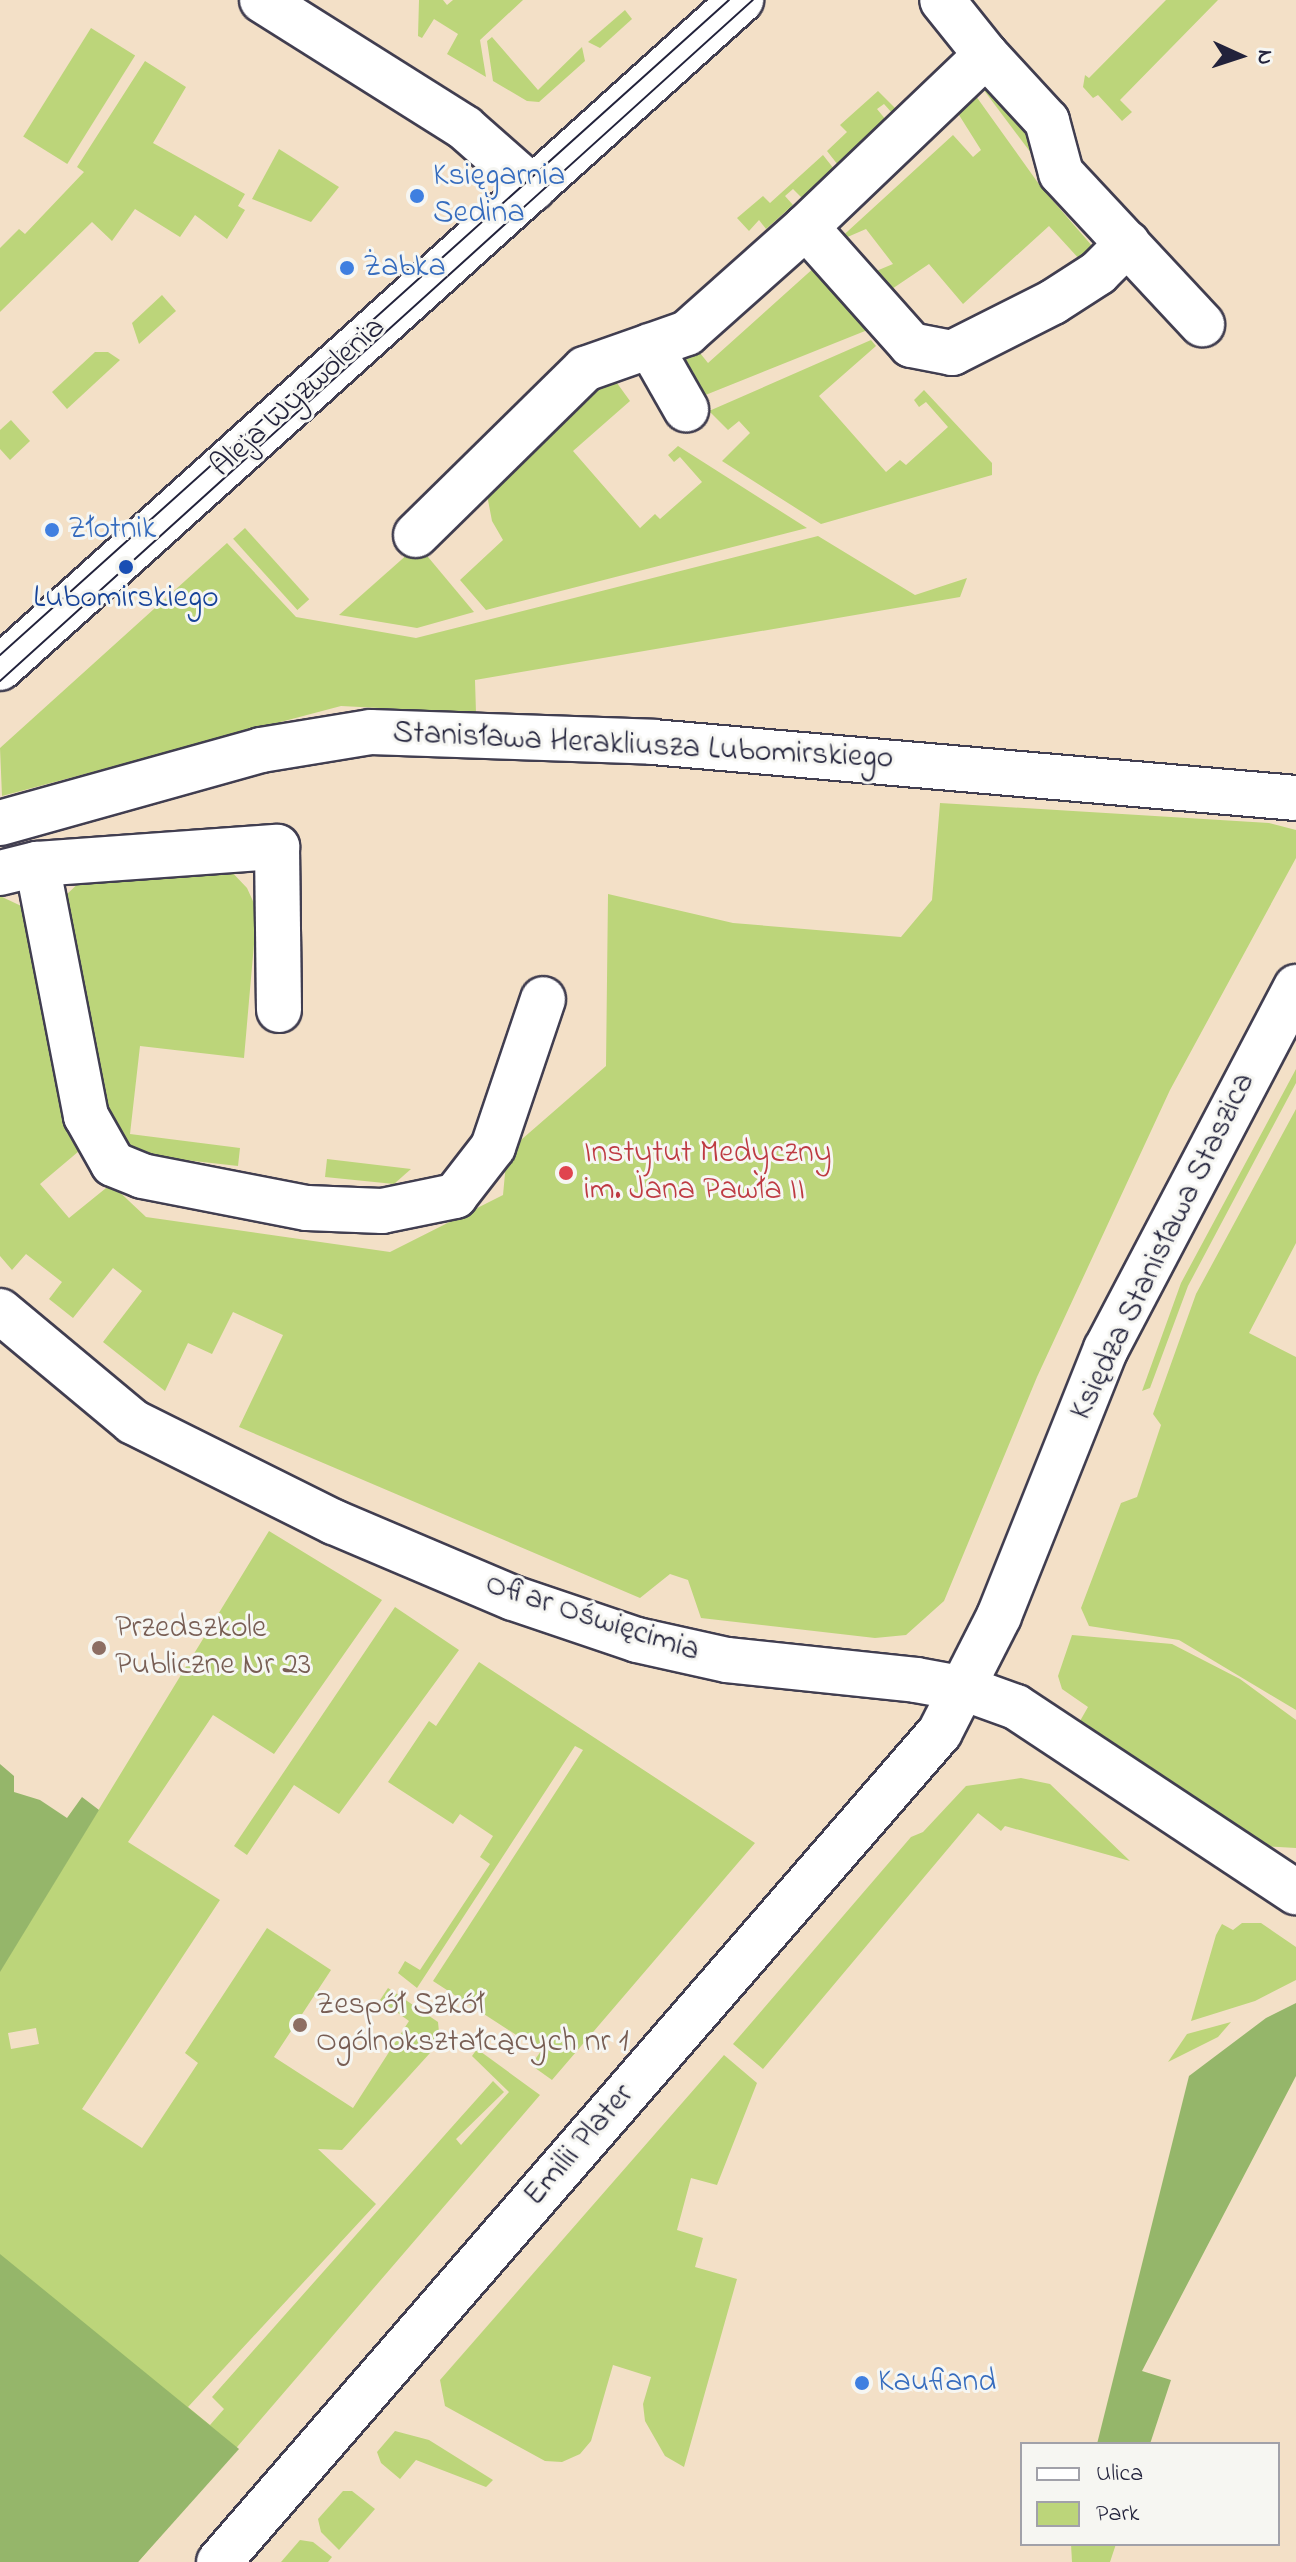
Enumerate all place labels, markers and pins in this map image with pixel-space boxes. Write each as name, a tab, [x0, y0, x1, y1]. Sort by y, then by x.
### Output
place label: Księgarnia Sedina	[433, 159, 565, 234]
marker: Księgarnia Sedina	[408, 187, 426, 205]
place label: Żabka	[363, 249, 446, 287]
marker: Żabka	[338, 259, 356, 277]
place label: Złotnik	[68, 511, 156, 549]
marker: Złotnik	[43, 521, 61, 539]
marker: Lubomirskiego	[117, 558, 135, 576]
place label: Lubomirskiego	[33, 580, 219, 618]
place label: Instytut Medyczny im. Jana Pawła II	[584, 1136, 832, 1211]
marker: Instytut Medyczny im. Jana Pawła II	[555, 1162, 577, 1184]
place label: Przedszkole Publiczne Nr 23	[115, 1611, 311, 1686]
marker: Przedszkole Publiczne Nr 23	[90, 1639, 108, 1657]
place label: Zespół Szkół Ogólnokształcących nr 1	[316, 1988, 629, 2063]
marker: Zespół Szkół Ogólnokształcących nr 1	[291, 2016, 309, 2034]
place label: Kaufland	[878, 2364, 996, 2402]
marker: Kaufland	[853, 2374, 871, 2392]

